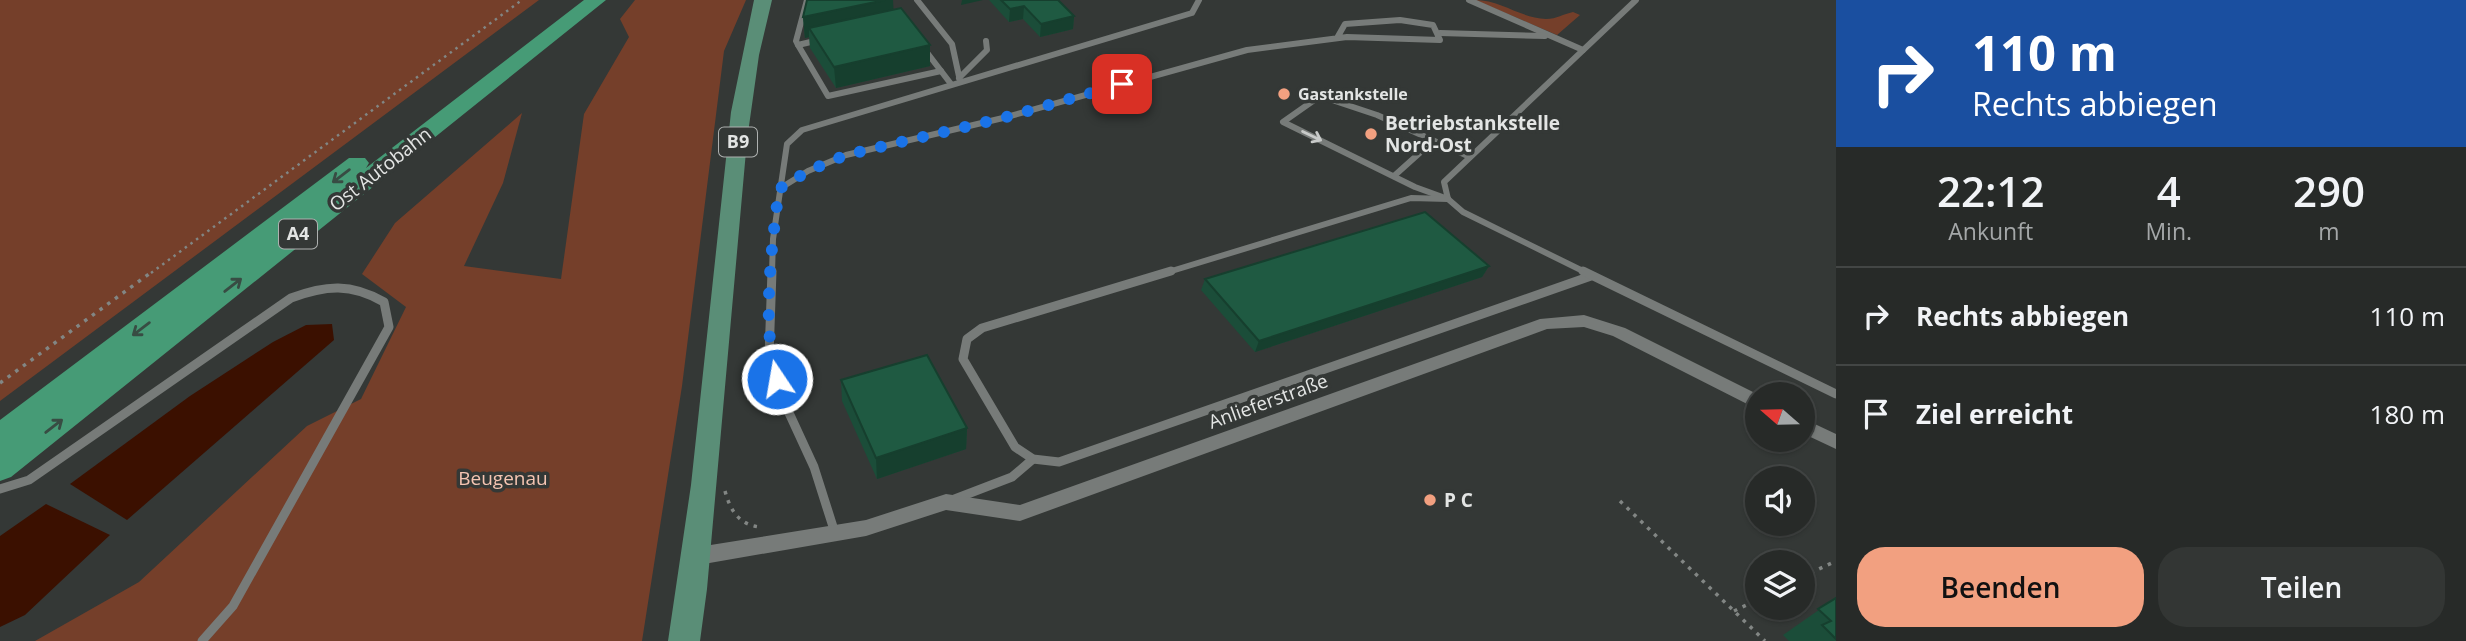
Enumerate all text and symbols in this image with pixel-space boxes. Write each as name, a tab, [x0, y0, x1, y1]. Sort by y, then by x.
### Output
text: 110 m	[1972, 19, 2117, 85]
icon: right	[1857, 28, 1948, 119]
pin	[1092, 54, 1152, 114]
icon: arrive	[1103, 65, 1141, 103]
text: Rechts abbiegen	[1972, 82, 2218, 125]
place label: Gastankstelle	[1298, 83, 1408, 105]
marker: Gastankstelle	[1276, 86, 1292, 102]
place label: Betriebstankstelle Nord-Ost	[1385, 110, 1560, 158]
street label: Ost Autobahn	[324, 121, 436, 217]
marker: Betriebstankstelle Nord-Ost	[1363, 126, 1379, 142]
road number: B9	[719, 127, 757, 156]
one-way arrow	[1301, 130, 1322, 143]
text: 22:12	[1937, 162, 2045, 219]
text: 4	[2157, 162, 2181, 219]
text: 290	[2293, 162, 2365, 219]
one-way arrow	[332, 168, 351, 183]
text: Ankunft	[1948, 215, 2033, 247]
text: Min.	[2145, 215, 2192, 247]
text: m	[2318, 215, 2340, 247]
road number: A4	[279, 220, 317, 248]
one-way arrow	[223, 278, 241, 293]
icon: right	[1857, 297, 1895, 335]
text: Rechts abbiegen	[1916, 298, 2129, 334]
text: 110 m	[2370, 298, 2445, 334]
one-way arrow	[132, 321, 151, 336]
position arrow	[740, 342, 814, 416]
street label: Anlieferstraße	[1205, 367, 1331, 435]
north arrow	[1745, 382, 1815, 452]
map controls	[1745, 382, 1815, 620]
icon: arrive	[1857, 395, 1895, 433]
text: Ziel erreicht	[1916, 396, 2073, 432]
text: 180 m	[2370, 396, 2445, 432]
one-way arrow	[44, 418, 62, 433]
park label: Beugenau	[458, 465, 548, 491]
button: sound	[1745, 466, 1815, 536]
place label: P C	[1444, 487, 1473, 513]
marker: P C	[1422, 492, 1438, 508]
button: Beenden	[1857, 547, 2144, 627]
button: Teilen	[2158, 547, 2445, 627]
button: layers	[1745, 550, 1815, 620]

